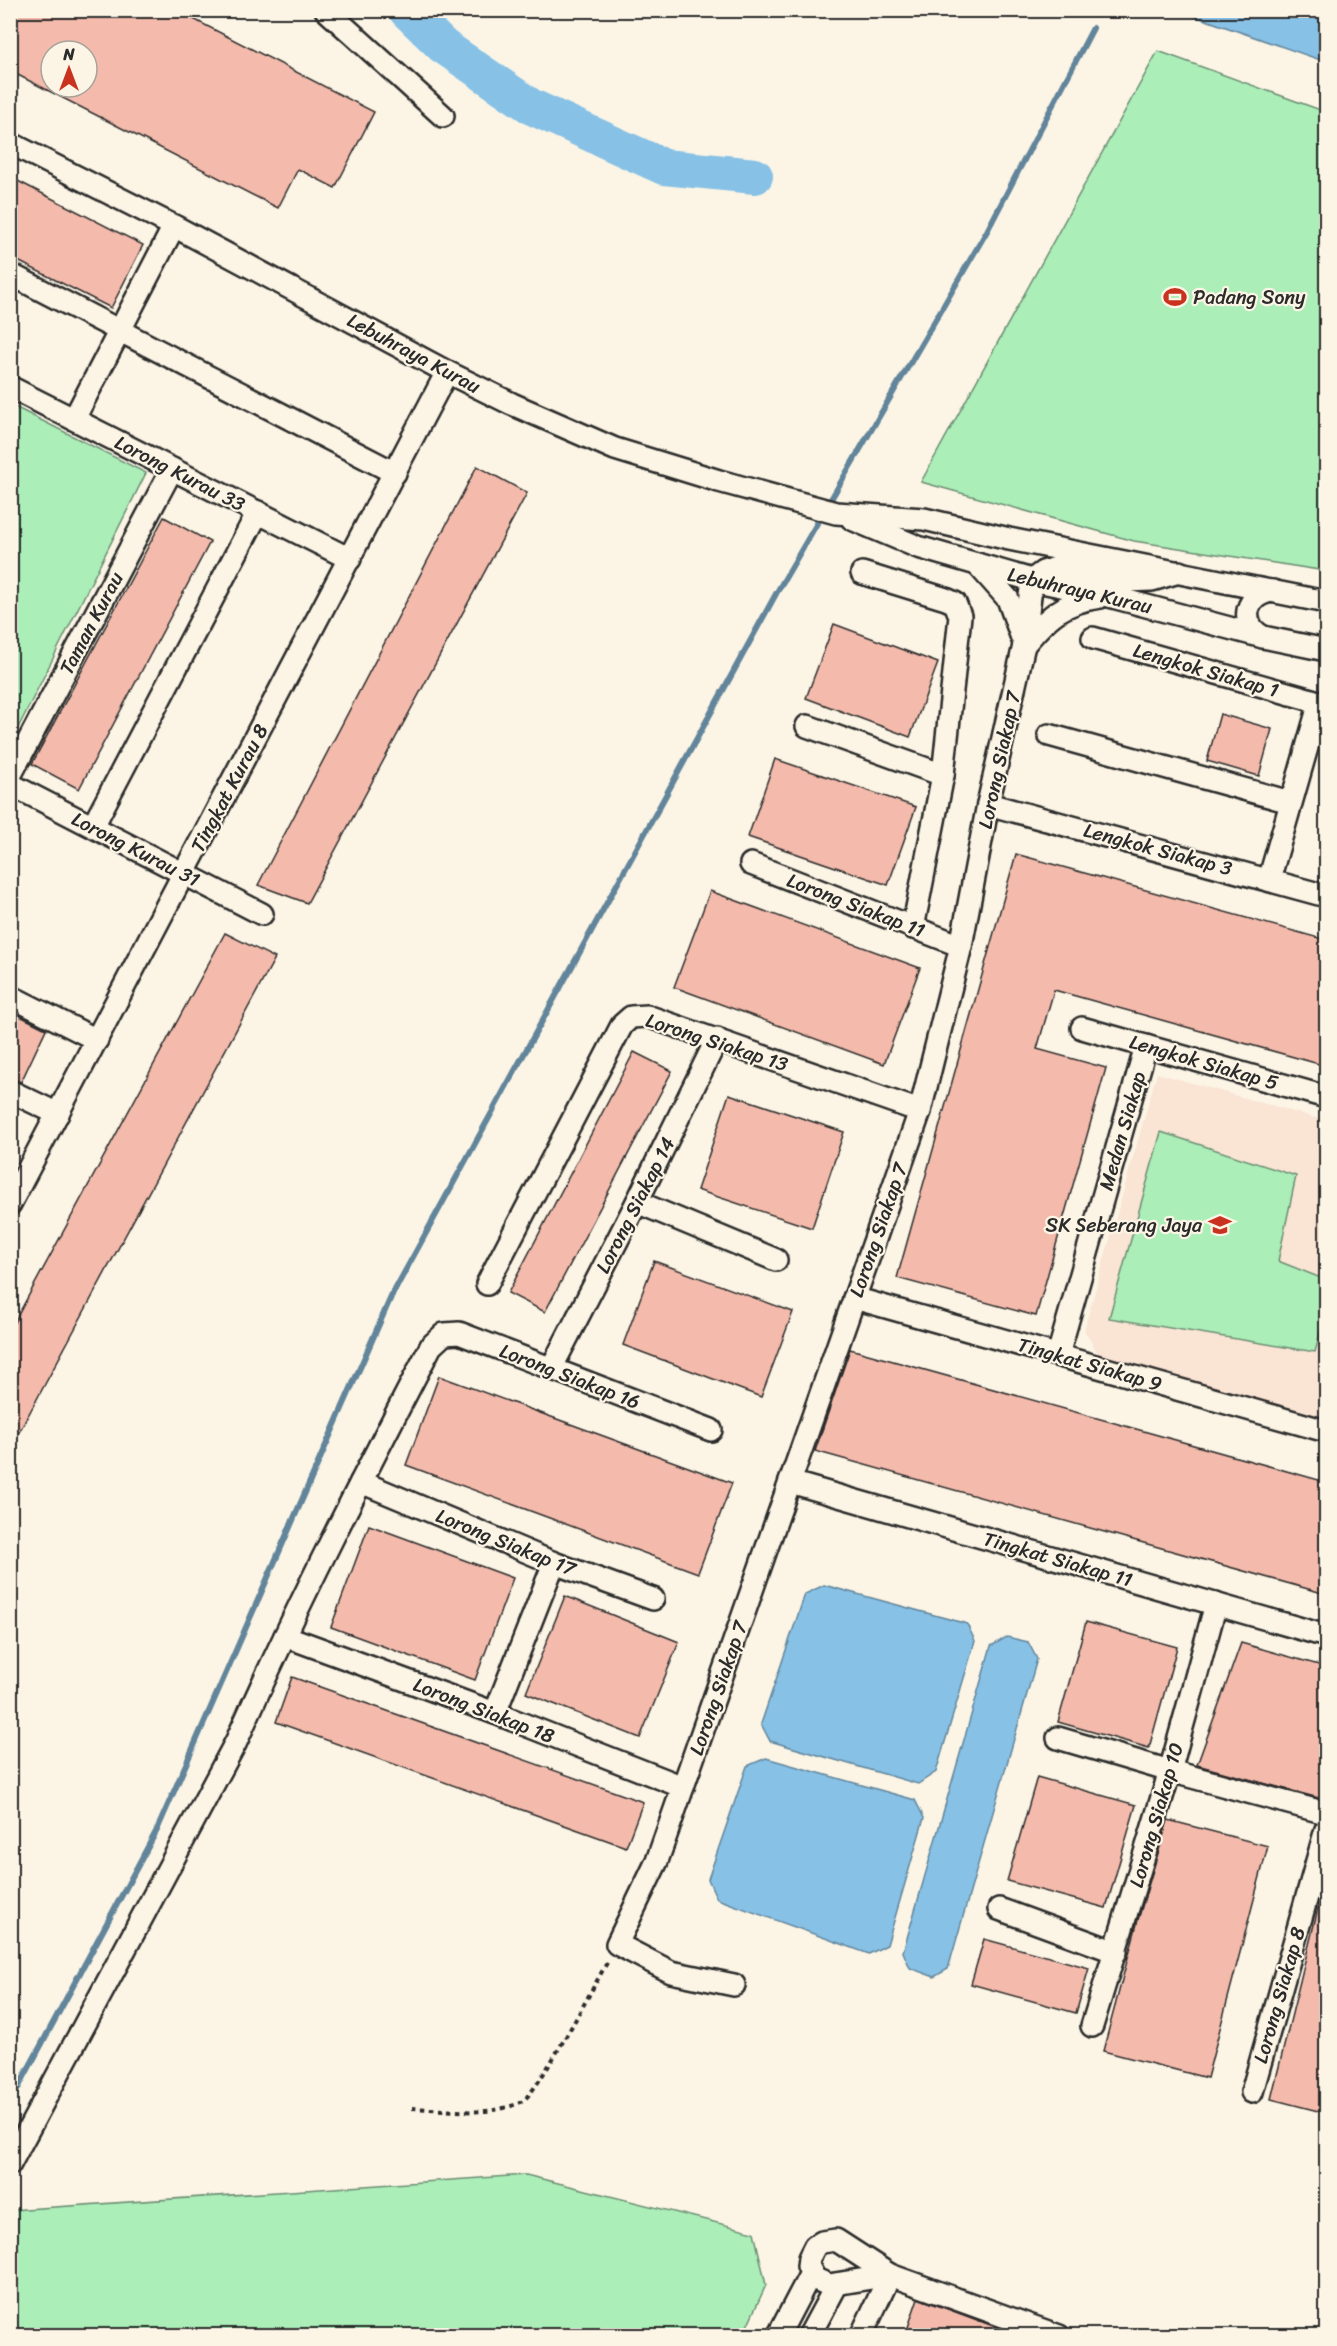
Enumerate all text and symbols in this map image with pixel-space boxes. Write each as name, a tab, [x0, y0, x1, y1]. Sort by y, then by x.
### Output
north arrow	[39, 39, 99, 99]
text: N	[62, 40, 75, 69]
place label: Padang Sony	[1193, 280, 1306, 315]
sports icon: Padang Sony	[1162, 284, 1188, 310]
street label: Lebuhraya Kurau	[340, 303, 487, 404]
street label: Lorong Kurau 33	[108, 425, 251, 521]
street label: Lebuhraya Kurau	[1004, 557, 1156, 624]
street label: Taman Kurau	[50, 565, 133, 681]
street label: Lengkok Siakap 1	[1129, 633, 1283, 708]
street label: Lorong Siakap 7	[968, 687, 1031, 832]
street label: Tingkat Kurau 8	[181, 718, 278, 859]
street label: Lorong Kurau 31	[65, 802, 206, 897]
street label: Lengkok Siakap 3	[1080, 813, 1236, 886]
street label: Lorong Siakap 11	[782, 863, 930, 948]
street label: Lorong Siakap 13	[641, 1003, 793, 1082]
street label: Lengkok Siakap 5	[1125, 1024, 1283, 1100]
street label: Medan Siakap	[1089, 1067, 1156, 1195]
street label: Lorong Siakap 14	[586, 1131, 685, 1280]
street label: Lorong Siakap 7	[839, 1157, 918, 1302]
place label: SK Seberang Jaya	[1046, 1208, 1203, 1243]
school or university icon: SK Seberang Jaya	[1207, 1212, 1233, 1238]
street label: Tingkat Siakap 9	[1013, 1327, 1166, 1402]
street label: Lorong Siakap 16	[494, 1334, 645, 1419]
street label: Lorong Siakap 17	[430, 1498, 583, 1587]
street label: Tingkat Siakap 11	[979, 1521, 1137, 1598]
street label: Lorong Siakap 7	[679, 1615, 758, 1760]
street label: Lorong Siakap 18	[408, 1667, 560, 1754]
street label: Lorong Siakap 10	[1119, 1738, 1194, 1892]
street label: Lorong Siakap 8	[1243, 1923, 1316, 2067]

